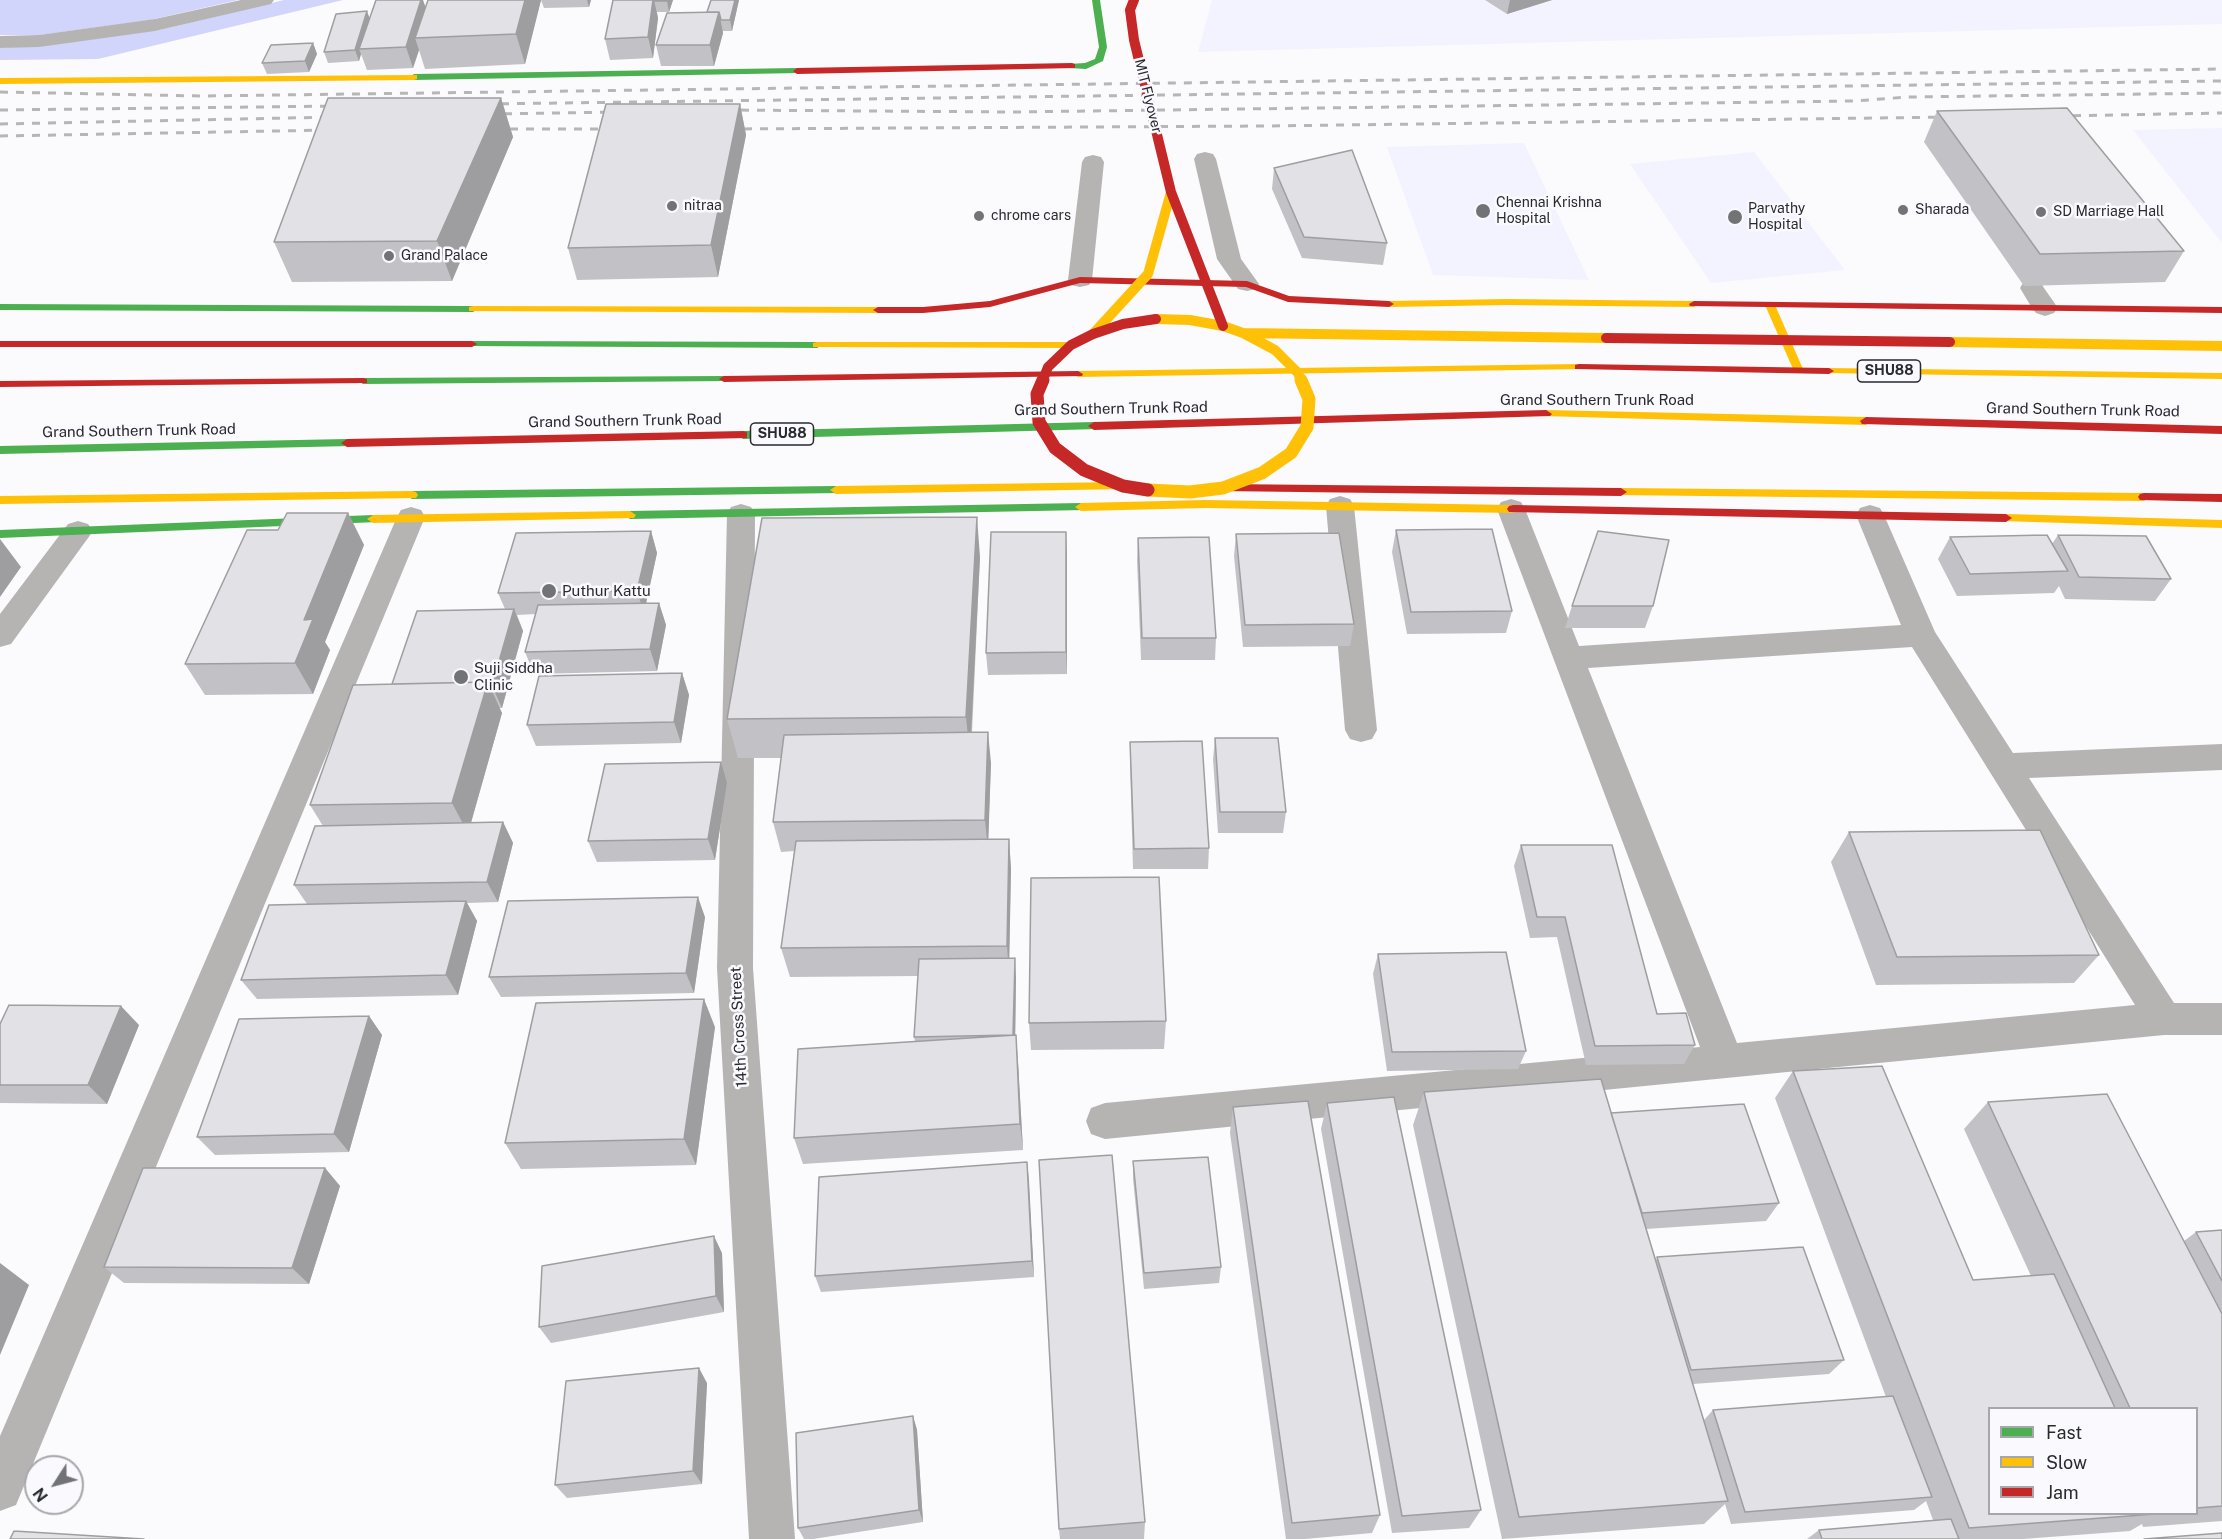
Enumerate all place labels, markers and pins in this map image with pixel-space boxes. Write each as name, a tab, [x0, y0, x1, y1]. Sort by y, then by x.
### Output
place label: Chennai Krishna Hospital	[1496, 195, 1602, 228]
place label: nitraa	[684, 198, 722, 214]
marker: nitraa	[665, 199, 679, 213]
place label: Parvathy Hospital	[1748, 201, 1805, 234]
marker: Chennai Krishna Hospital	[1474, 202, 1492, 220]
place label: Sharada	[1915, 202, 1969, 218]
marker: Sharada	[1896, 203, 1910, 217]
place label: SD Marriage Hall	[2053, 204, 2164, 220]
marker: SD Marriage Hall	[2034, 205, 2048, 219]
place label: chrome cars	[991, 208, 1071, 224]
marker: Parvathy Hospital	[1726, 208, 1744, 226]
marker: chrome cars	[972, 209, 986, 223]
place label: Grand Palace	[401, 248, 488, 264]
marker: Grand Palace	[382, 249, 396, 263]
marker: Puthur Kattu	[540, 582, 558, 600]
place label: Puthur Kattu	[562, 582, 651, 600]
place label: Suji Siddha Clinic	[474, 659, 553, 694]
marker: Suji Siddha Clinic	[452, 668, 470, 686]

